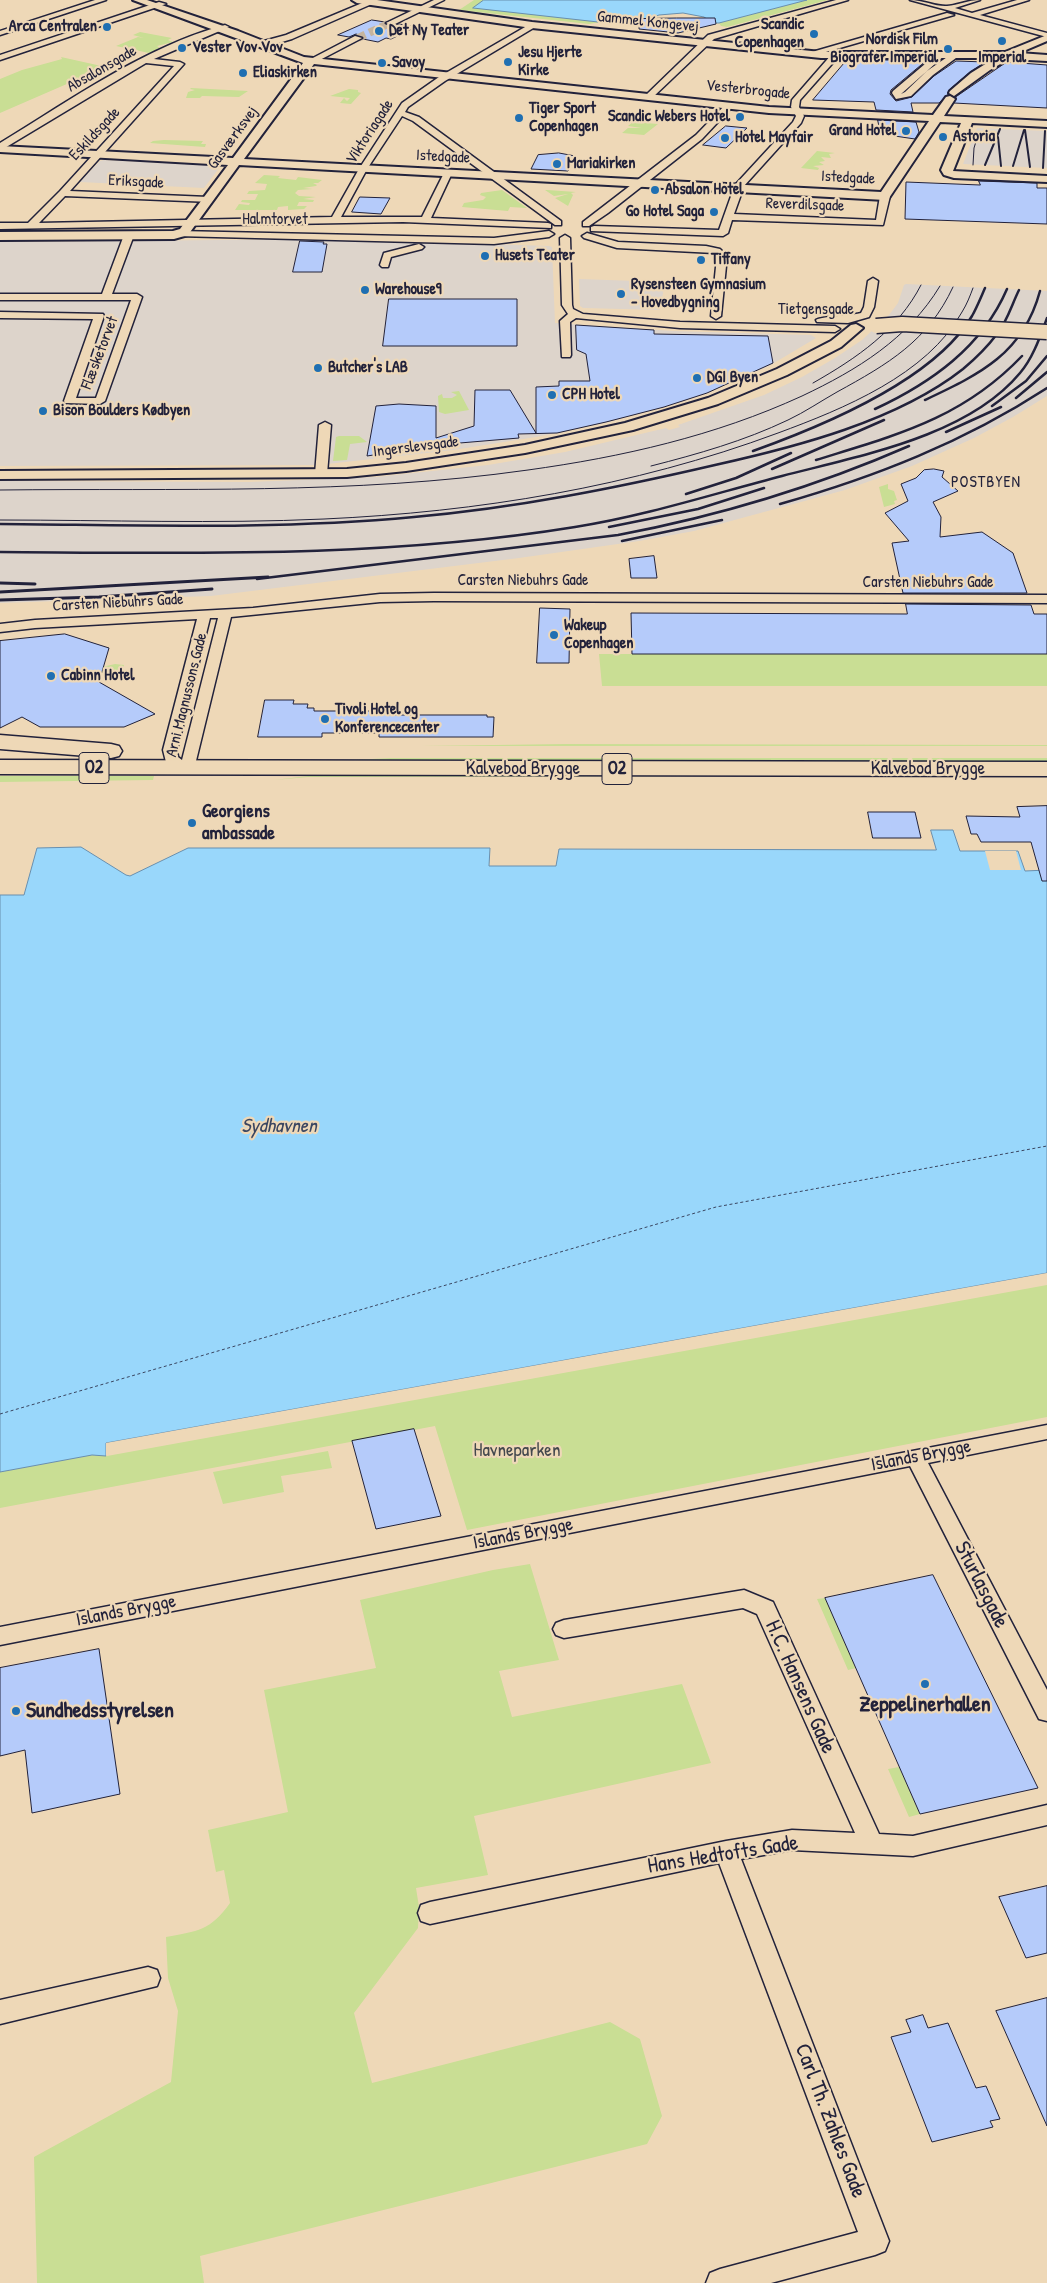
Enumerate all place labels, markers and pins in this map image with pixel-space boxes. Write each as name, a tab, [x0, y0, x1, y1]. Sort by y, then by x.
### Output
place label: Scandic Copenhagen	[735, 15, 804, 53]
place label: Arca Centralen	[9, 17, 97, 37]
marker: Arca Centralen	[101, 21, 113, 33]
place label: Det Ny Teater	[389, 21, 469, 41]
marker: Det Ny Teater	[373, 25, 385, 37]
marker: Scandic Copenhagen	[808, 28, 820, 40]
place label: Nordisk Film Biografer Imperial	[830, 30, 938, 68]
marker: Imperial	[996, 35, 1008, 47]
place label: Vester Vov Vov	[192, 38, 283, 58]
marker: Vester Vov Vov	[176, 42, 188, 54]
place label: Jesu Hjerte Kirke	[518, 43, 582, 81]
marker: Nordisk Film Biografer Imperial	[942, 43, 954, 55]
place label: Imperial	[978, 48, 1026, 68]
place label: Savoy	[392, 53, 425, 73]
marker: Jesu Hjerte Kirke	[502, 56, 514, 68]
marker: Savoy	[376, 57, 388, 69]
place label: Eliaskirken	[253, 63, 317, 83]
marker: Eliaskirken	[237, 67, 249, 79]
place label: Tiger Sport Copenhagen	[529, 99, 598, 137]
place label: Scandic Webers Hotel	[608, 107, 730, 127]
marker: Scandic Webers Hotel	[734, 111, 746, 123]
marker: Tiger Sport Copenhagen	[513, 112, 525, 124]
place label: Grand Hotel	[829, 121, 896, 141]
marker: Grand Hotel	[900, 125, 912, 137]
place label: Astoria	[953, 127, 995, 147]
place label: Hotel Mayfair	[735, 128, 813, 148]
marker: Astoria	[937, 131, 949, 143]
marker: Hotel Mayfair	[719, 132, 731, 144]
place label: Mariakirken	[567, 154, 635, 174]
marker: Mariakirken	[551, 158, 563, 170]
place label: Absalon Hotel	[665, 180, 744, 200]
marker: Absalon Hotel	[649, 184, 661, 196]
place label: Go Hotel Saga	[625, 202, 704, 222]
marker: Go Hotel Saga	[708, 206, 720, 218]
place label: Husets Teater	[495, 246, 575, 266]
marker: Husets Teater	[479, 250, 491, 262]
place label: Tiffany	[711, 250, 751, 270]
marker: Tiffany	[695, 254, 707, 266]
place label: Rysensteen Gymnasium - Hovedbygning	[631, 275, 766, 313]
place label: Warehouse9	[375, 280, 442, 300]
marker: Warehouse9	[359, 284, 371, 296]
marker: Rysensteen Gymnasium - Hovedbygning	[615, 288, 627, 300]
place label: Butcher's LAB	[328, 358, 408, 378]
marker: Butcher's LAB	[312, 362, 324, 374]
place label: DGI Byen	[707, 368, 758, 388]
marker: DGI Byen	[691, 372, 703, 384]
place label: CPH Hotel	[562, 385, 620, 405]
marker: CPH Hotel	[546, 389, 558, 401]
place label: Bison Boulders Kødbyen	[53, 401, 190, 421]
marker: Bison Boulders Kødbyen	[37, 405, 49, 417]
place label: Wakeup Copenhagen	[564, 616, 633, 654]
marker: Wakeup Copenhagen	[548, 629, 560, 641]
place label: Cabinn Hotel	[61, 666, 134, 686]
marker: Cabinn Hotel	[45, 670, 57, 682]
place label: Tivoli Hotel og Konferencecenter	[335, 700, 439, 738]
marker: Tivoli Hotel og Konferencecenter	[319, 713, 331, 725]
place label: Georgiens ambassade	[202, 801, 275, 845]
marker: Georgiens ambassade	[186, 817, 198, 829]
marker: Zeppelinerhallen	[919, 1678, 931, 1690]
place label: Zeppelinerhallen	[859, 1692, 991, 1718]
place label: Sundhedsstyrelsen	[26, 1698, 174, 1724]
marker: Sundhedsstyrelsen	[10, 1705, 22, 1717]

